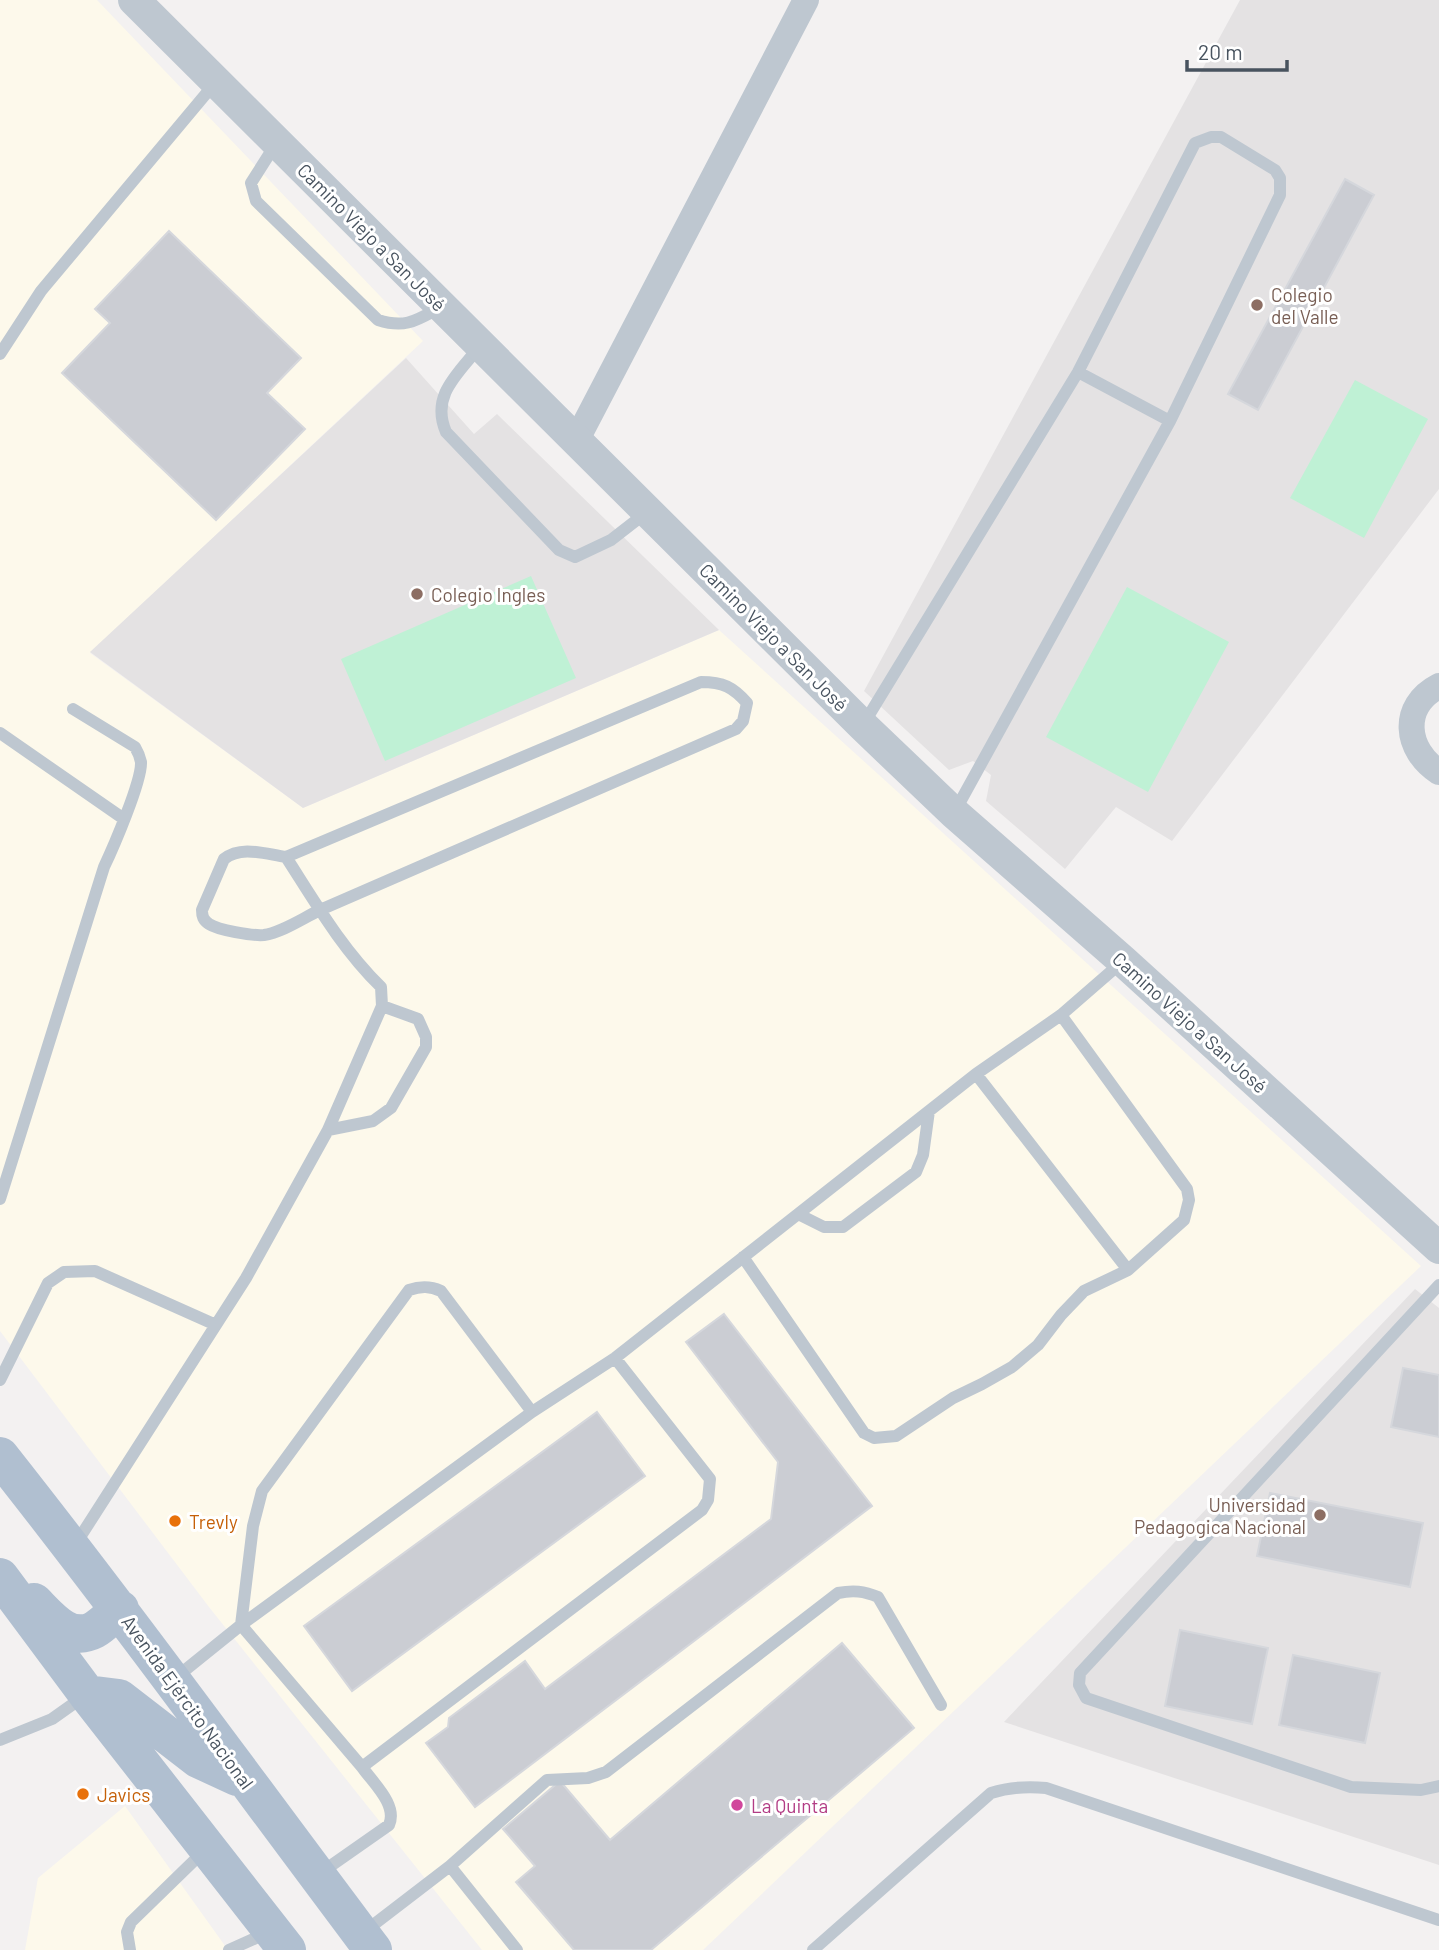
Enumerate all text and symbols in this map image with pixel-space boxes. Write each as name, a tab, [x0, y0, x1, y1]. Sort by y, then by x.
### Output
scale bar	[1187, 28, 1287, 72]
text: 20 m	[1198, 39, 1243, 64]
street label: Camino Viejo a San José	[293, 158, 451, 316]
place label: Colegio del Valle	[1271, 283, 1339, 328]
marker: Colegio del Valle	[1249, 297, 1265, 313]
street label: Camino Viejo a San José	[695, 558, 853, 716]
place label: Colegio Ingles	[431, 583, 545, 606]
marker: Colegio Ingles	[409, 586, 425, 602]
street label: Camino Viejo a San José	[1108, 947, 1272, 1097]
place label: Universidad Pedagogica Nacional	[1134, 1493, 1306, 1538]
marker: Universidad Pedagogica Nacional	[1312, 1507, 1328, 1523]
place label: Trevly	[189, 1510, 238, 1533]
marker: Trevly	[167, 1513, 183, 1529]
street label: Avenida Ejército Nacional	[117, 1611, 259, 1793]
place label: Javics	[97, 1783, 150, 1806]
marker: Javics	[75, 1786, 91, 1802]
place label: La Quinta	[751, 1794, 828, 1817]
marker: La Quinta	[729, 1797, 745, 1813]

